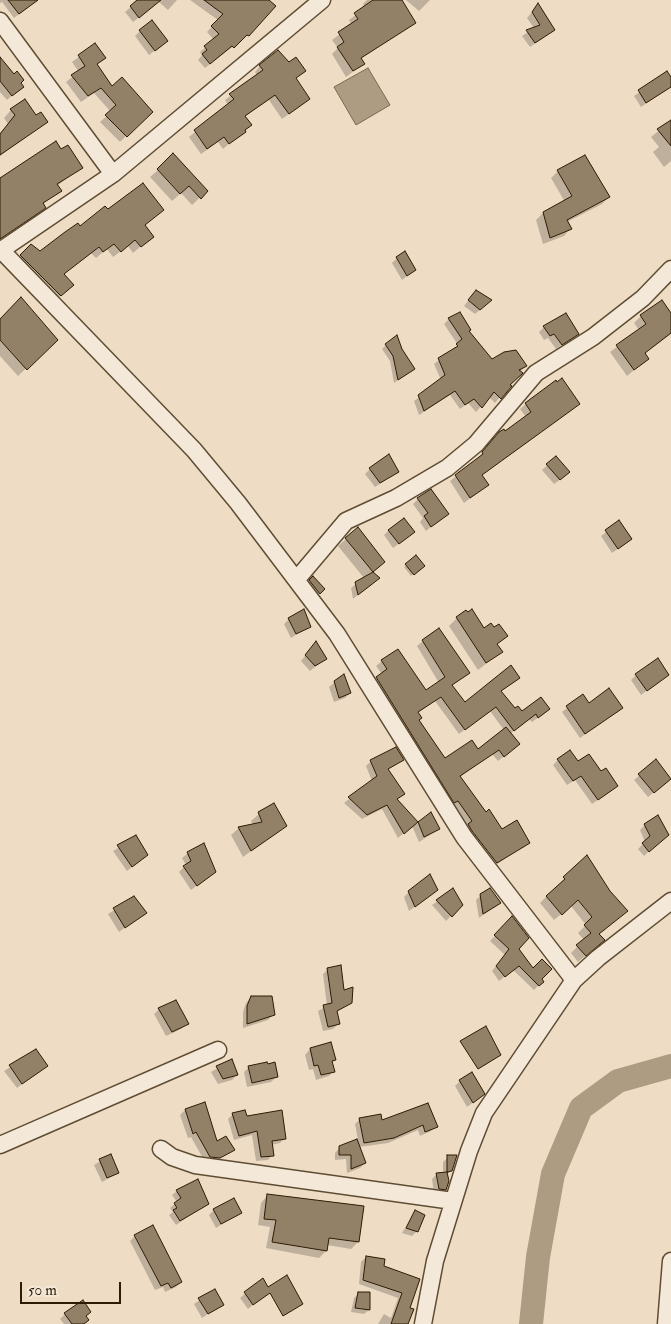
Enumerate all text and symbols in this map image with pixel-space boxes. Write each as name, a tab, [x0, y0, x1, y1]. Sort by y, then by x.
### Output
scale bar	[22, 1272, 124, 1304]
text: 50 m	[28, 1281, 57, 1300]

